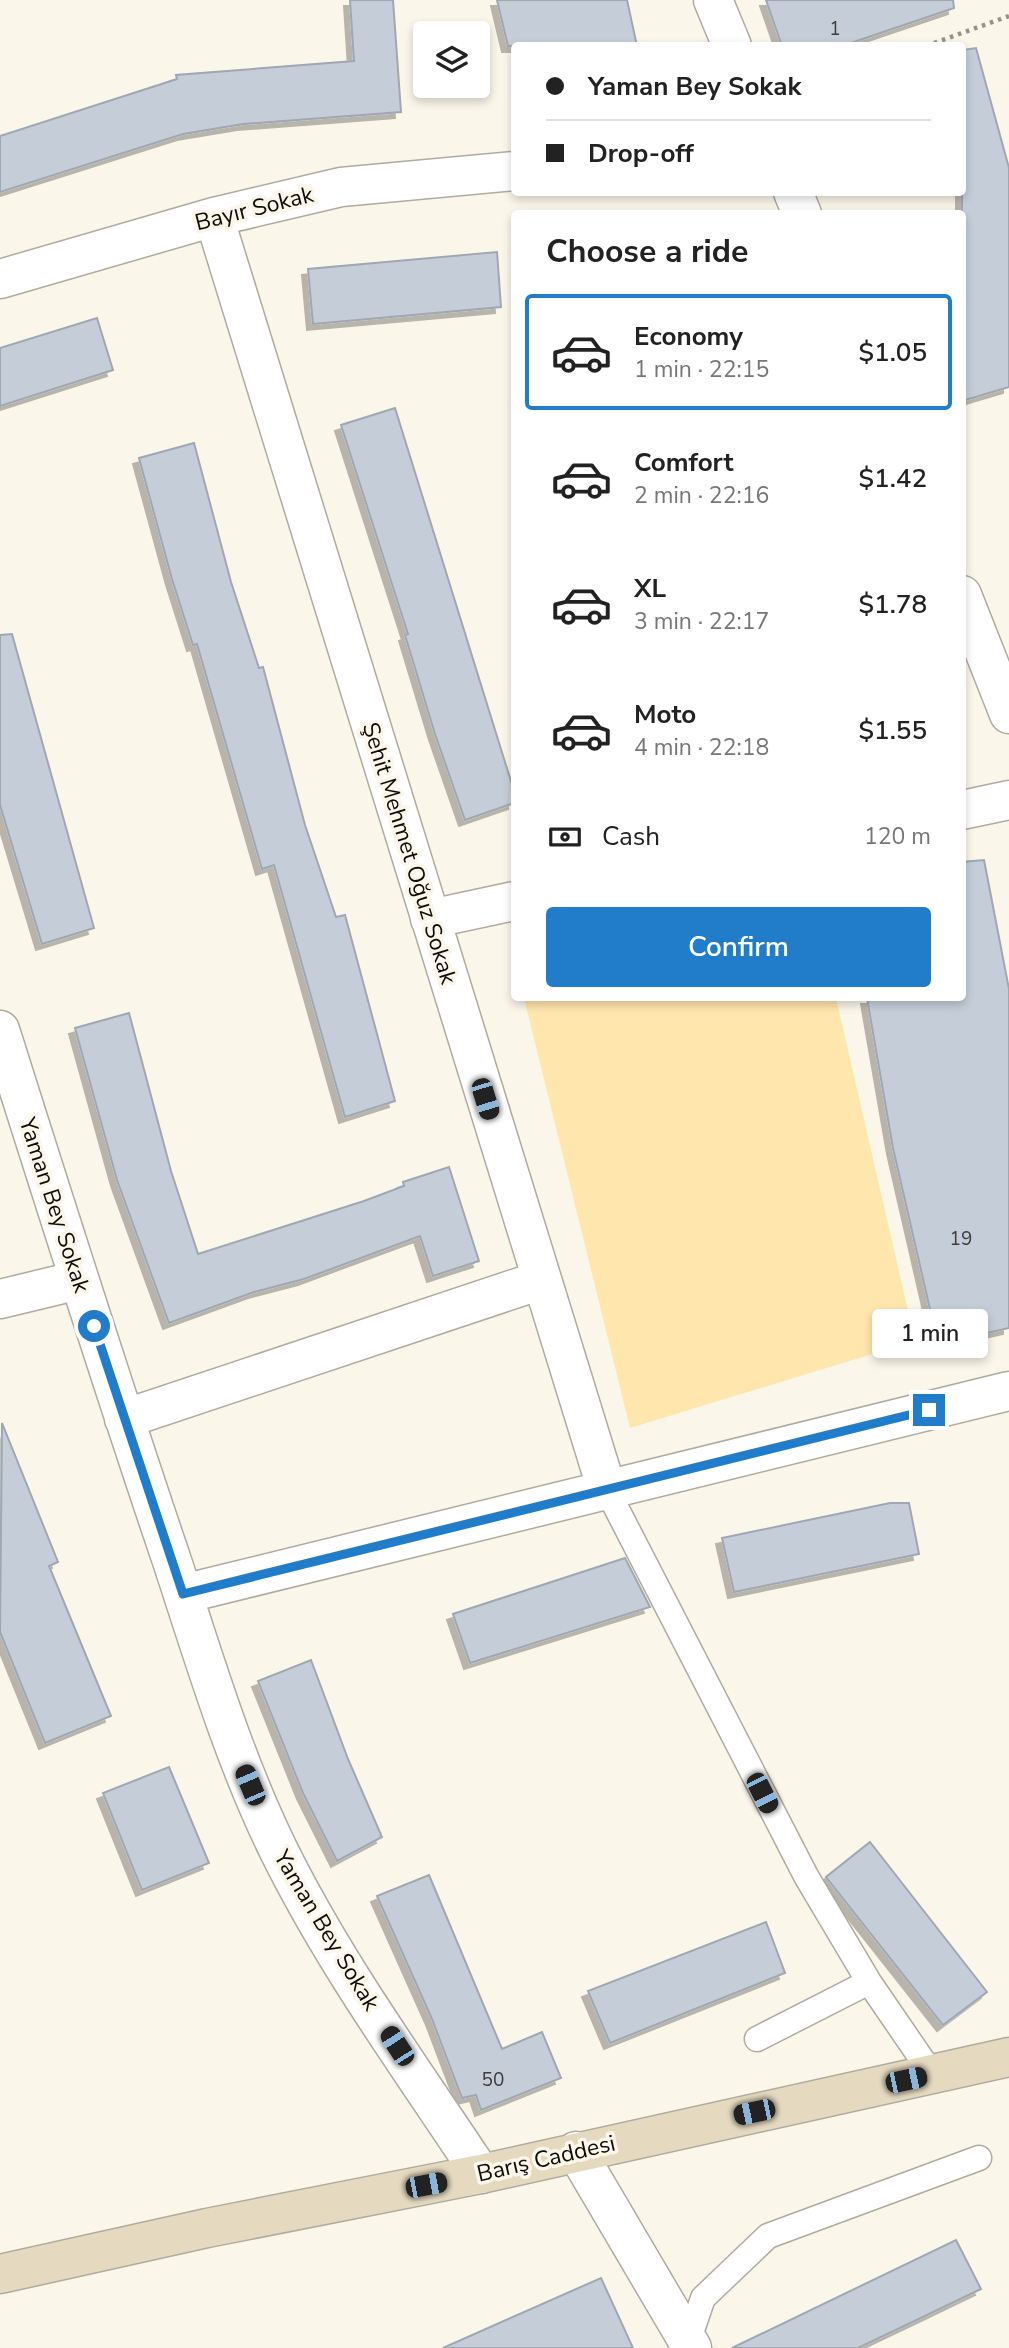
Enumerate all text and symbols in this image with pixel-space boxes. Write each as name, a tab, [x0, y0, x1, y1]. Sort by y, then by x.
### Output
house number: 1	[829, 16, 841, 42]
map controls	[413, 21, 490, 98]
button: layers	[413, 21, 490, 98]
text: Yaman Bey Sokak	[588, 69, 801, 104]
text: Drop-off	[588, 136, 694, 171]
street label: Bayır Sokak	[192, 179, 317, 238]
text: Choose a ride	[546, 230, 748, 273]
text: Economy	[634, 319, 743, 354]
icon: car	[550, 321, 613, 384]
text: $1.05	[858, 335, 927, 370]
text: 1 min · 22:15	[634, 354, 769, 385]
text: Comfort	[634, 445, 734, 480]
icon: car	[550, 447, 613, 510]
text: $1.42	[858, 461, 927, 496]
text: 2 min · 22:16	[634, 480, 769, 511]
text: XL	[634, 571, 666, 606]
icon: car	[550, 573, 613, 636]
text: $1.78	[858, 587, 927, 622]
text: 3 min · 22:17	[634, 606, 769, 637]
text: Moto	[634, 697, 696, 732]
icon: car	[550, 699, 613, 762]
text: $1.55	[858, 713, 927, 748]
street label: Şehit Mehmet Oğuz Sokak	[355, 718, 464, 988]
text: 4 min · 22:18	[634, 732, 769, 763]
icon: cash	[546, 818, 584, 856]
text: Cash	[602, 819, 660, 854]
text: 120 m	[864, 821, 931, 852]
button: Confirm	[546, 907, 931, 987]
car	[469, 1076, 502, 1122]
street label: Yaman Bey Sokak	[11, 1113, 98, 1297]
house number: 19	[950, 1226, 972, 1252]
callout: 1 min	[871, 1308, 987, 1358]
route start	[78, 1310, 110, 1342]
text: 1 min	[901, 1318, 959, 1349]
route end	[913, 1394, 945, 1426]
car	[233, 1762, 268, 1808]
car	[744, 1770, 781, 1816]
street label: Yaman Bey Sokak	[266, 1843, 387, 2017]
car	[377, 2023, 418, 2069]
car	[884, 2065, 929, 2095]
house number: 50	[482, 2067, 504, 2093]
car	[732, 2097, 777, 2127]
street label: Barış Caddesi	[474, 2128, 618, 2189]
car	[404, 2171, 449, 2199]

